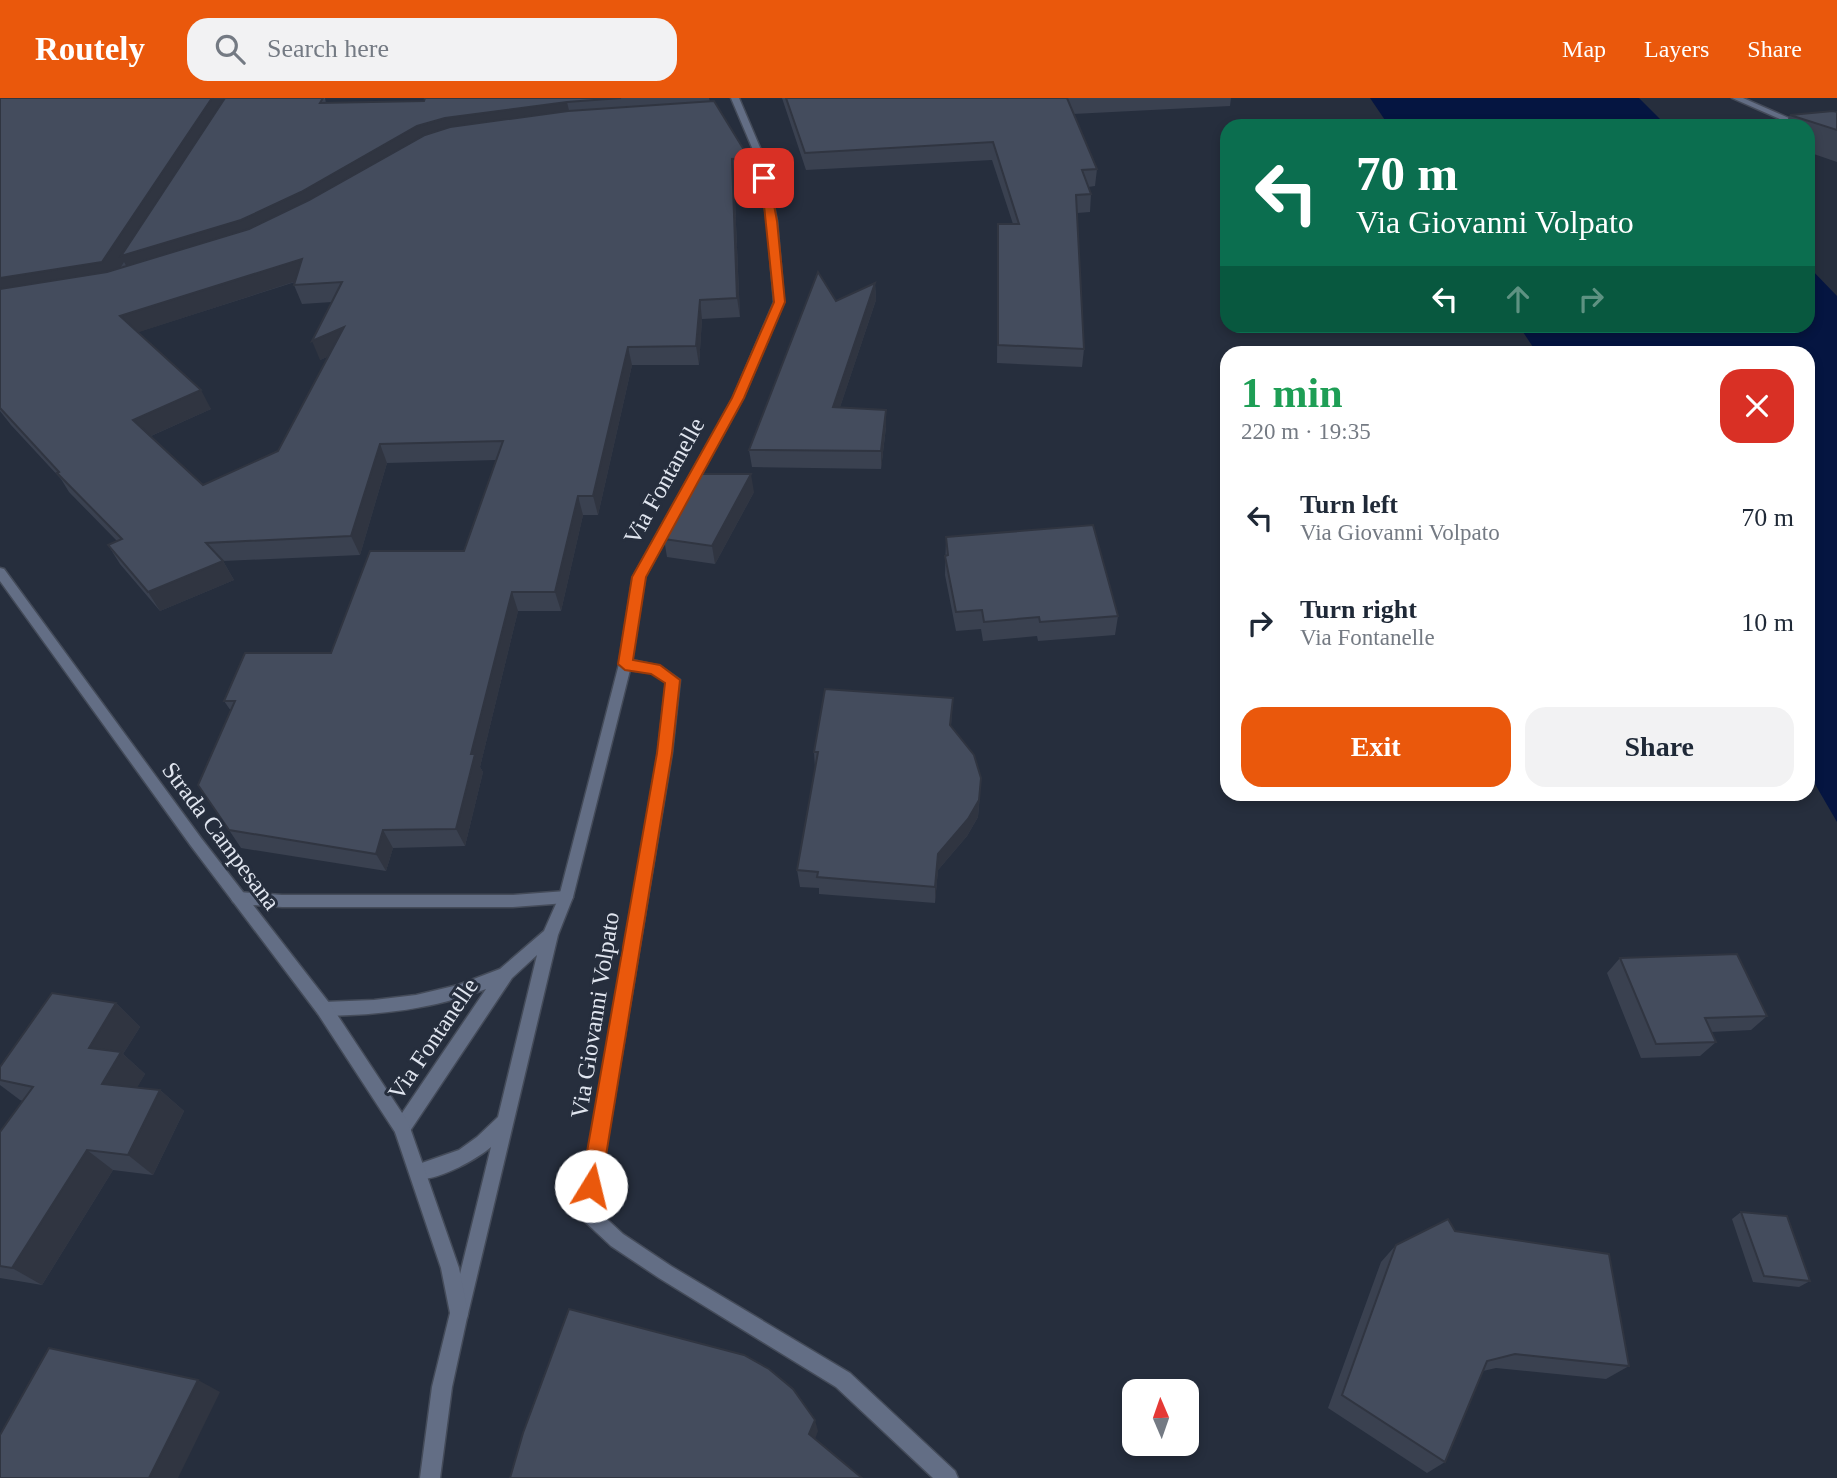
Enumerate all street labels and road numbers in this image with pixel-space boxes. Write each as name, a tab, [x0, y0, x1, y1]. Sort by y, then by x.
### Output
street label: Via Fontanelle	[619, 413, 709, 549]
street label: Strada Campesana	[157, 757, 285, 915]
street label: Via Giovanni Volpato	[566, 910, 624, 1120]
street label: Via Fontanelle	[383, 973, 483, 1105]

